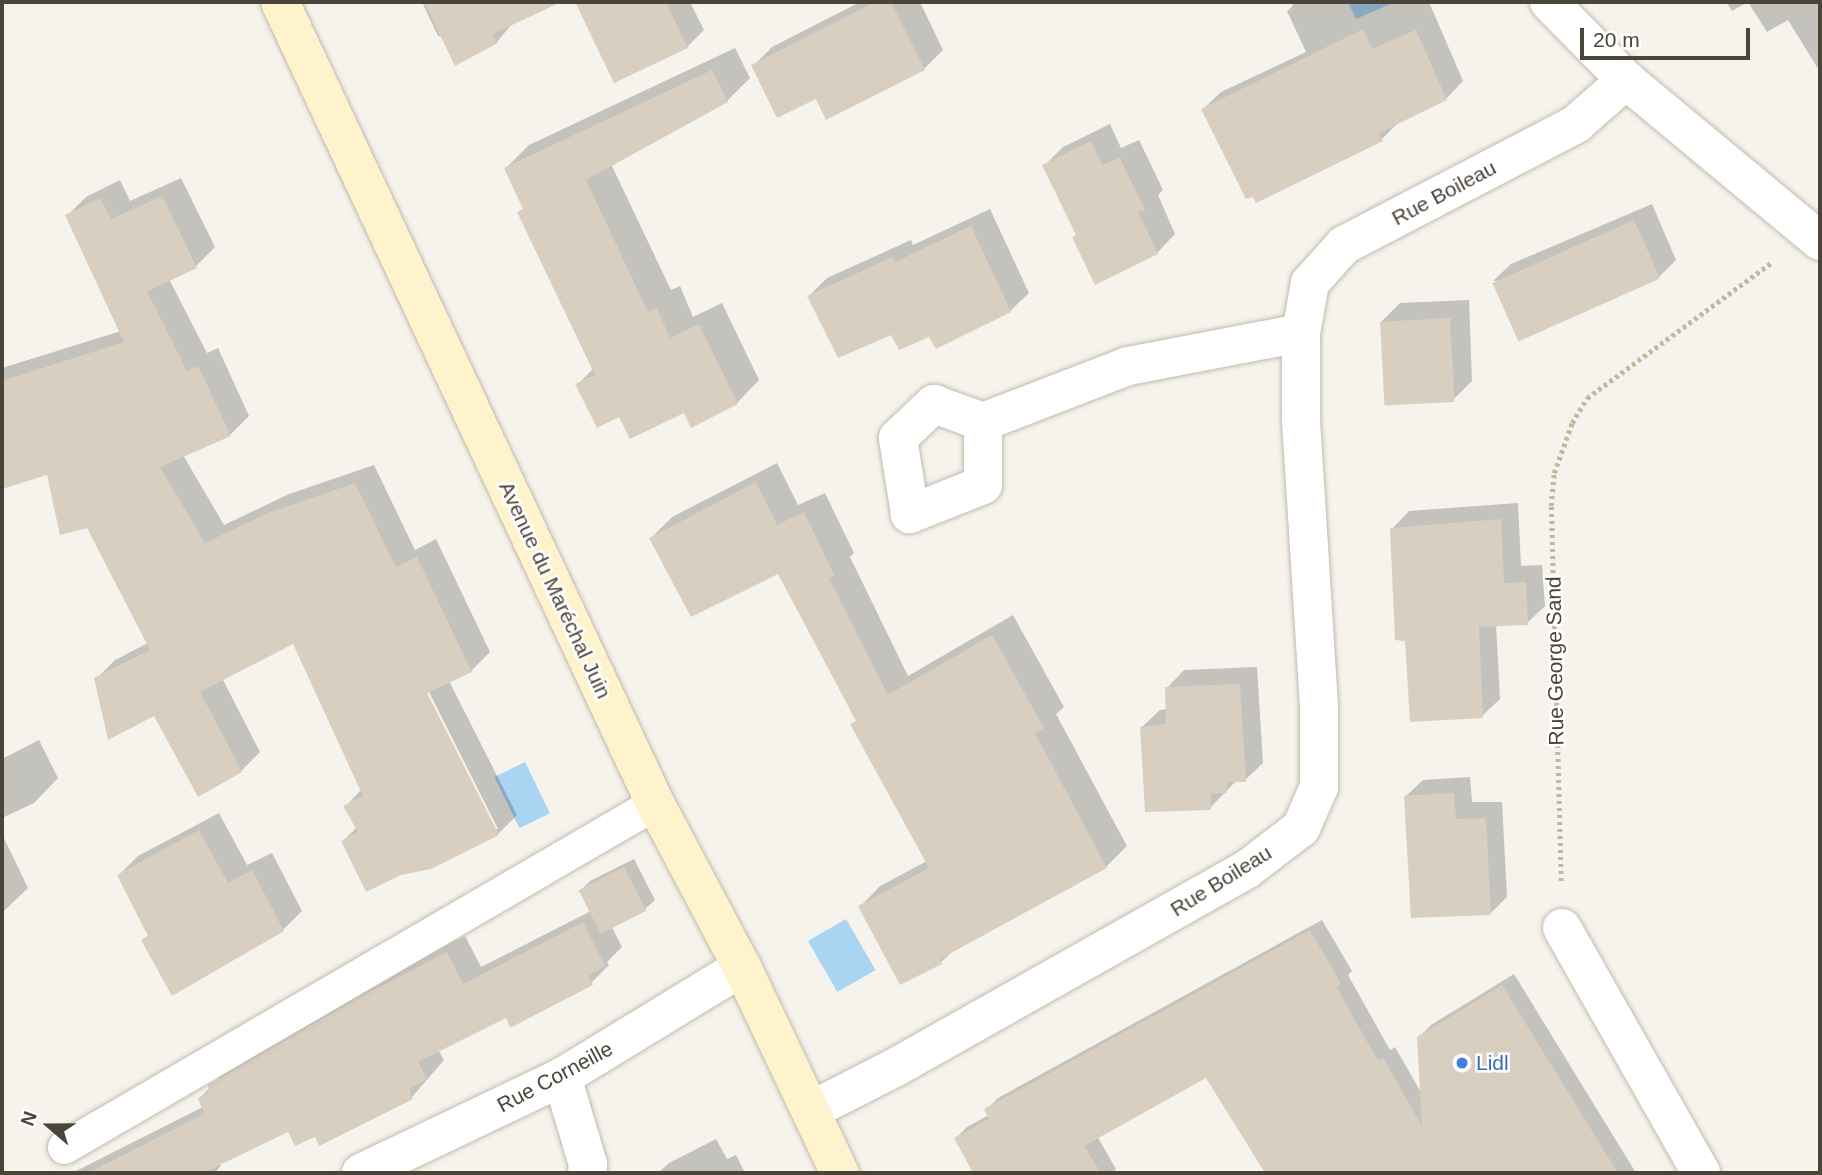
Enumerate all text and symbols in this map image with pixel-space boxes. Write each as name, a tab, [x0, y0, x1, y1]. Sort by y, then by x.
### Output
scale bar	[1584, 14, 1754, 58]
text: 20 m	[1593, 28, 1640, 51]
street label: Rue Boileau	[1388, 155, 1500, 231]
street label: Avenue du Maréchal Juin	[494, 477, 616, 703]
street label: Rue George Sand	[1541, 576, 1569, 746]
street label: Rue Boileau	[1166, 840, 1276, 922]
street label: Rue Corneille	[493, 1036, 617, 1118]
place label: Lidl	[1476, 1050, 1509, 1076]
marker: Lidl	[1454, 1055, 1470, 1071]
north arrow	[14, 1091, 84, 1161]
text: N	[17, 1109, 41, 1129]

